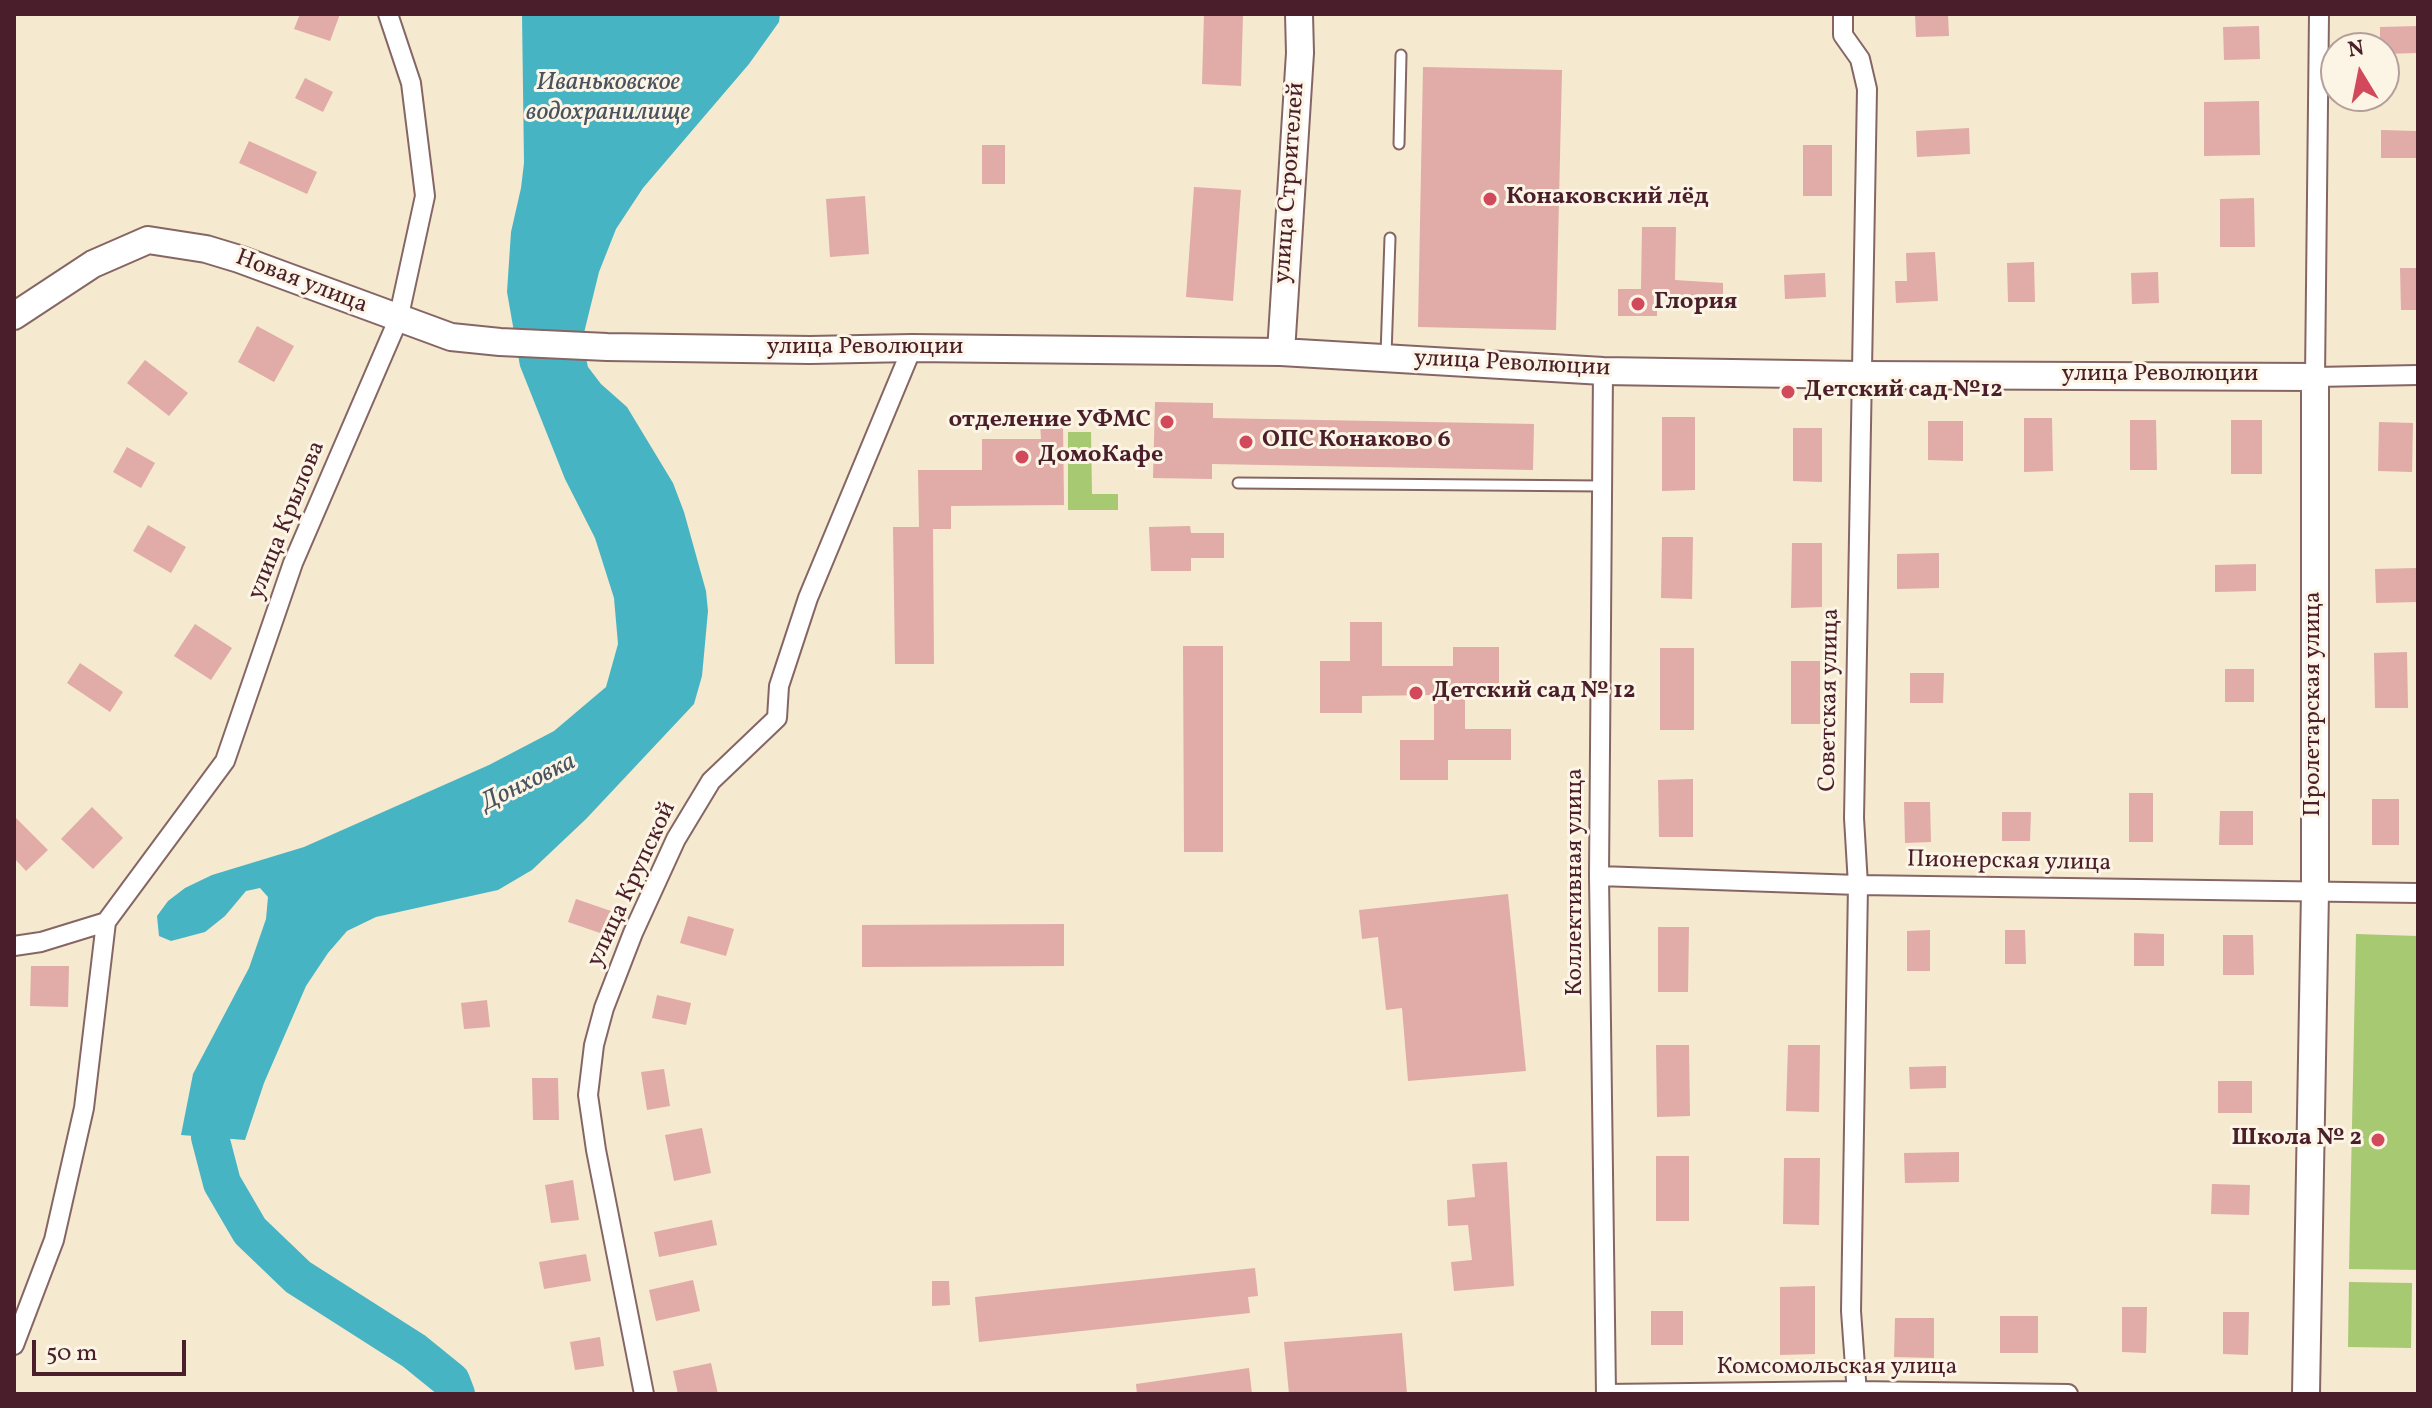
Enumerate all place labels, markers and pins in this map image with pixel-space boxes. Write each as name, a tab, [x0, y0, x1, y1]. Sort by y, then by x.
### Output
place label: Конаковский лёд	[1506, 185, 1709, 213]
marker: Конаковский лёд	[1481, 190, 1499, 208]
place label: Глория	[1654, 290, 1738, 318]
marker: Глория	[1629, 295, 1647, 313]
place label: Детский сад №12	[1804, 378, 2003, 406]
marker: Детский сад №12	[1779, 383, 1797, 401]
place label: отделение УФМС	[948, 408, 1151, 436]
marker: отделение УФМС	[1158, 413, 1176, 431]
place label: ОПС Конаково 6	[1262, 428, 1451, 456]
marker: ОПС Конаково 6	[1237, 433, 1255, 451]
place label: ДомоКафе	[1038, 443, 1163, 471]
marker: ДомоКафе	[1013, 448, 1031, 466]
place label: Детский сад № 12	[1432, 679, 1635, 707]
marker: Детский сад № 12	[1407, 684, 1425, 702]
place label: Школа № 2	[2232, 1126, 2362, 1154]
marker: Школа № 2	[2369, 1131, 2387, 1149]

